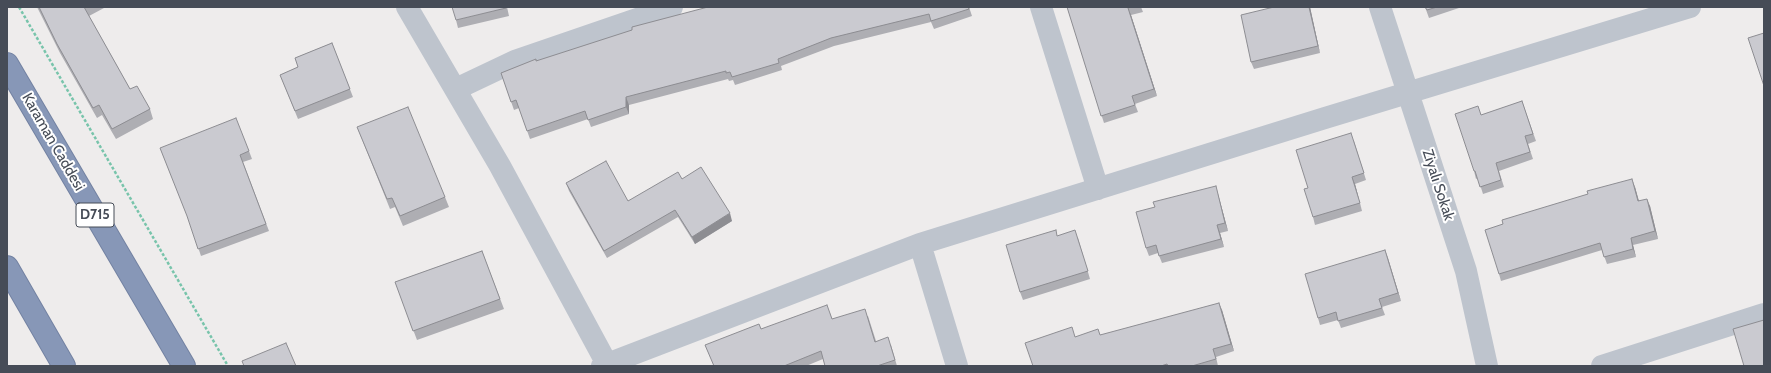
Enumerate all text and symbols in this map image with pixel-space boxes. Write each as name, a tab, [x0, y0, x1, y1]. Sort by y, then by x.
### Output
street label: Karaman Caddesi	[18, 90, 88, 194]
street label: Ziyalı Sokak	[1418, 147, 1458, 223]
road number: D715	[76, 203, 114, 227]

